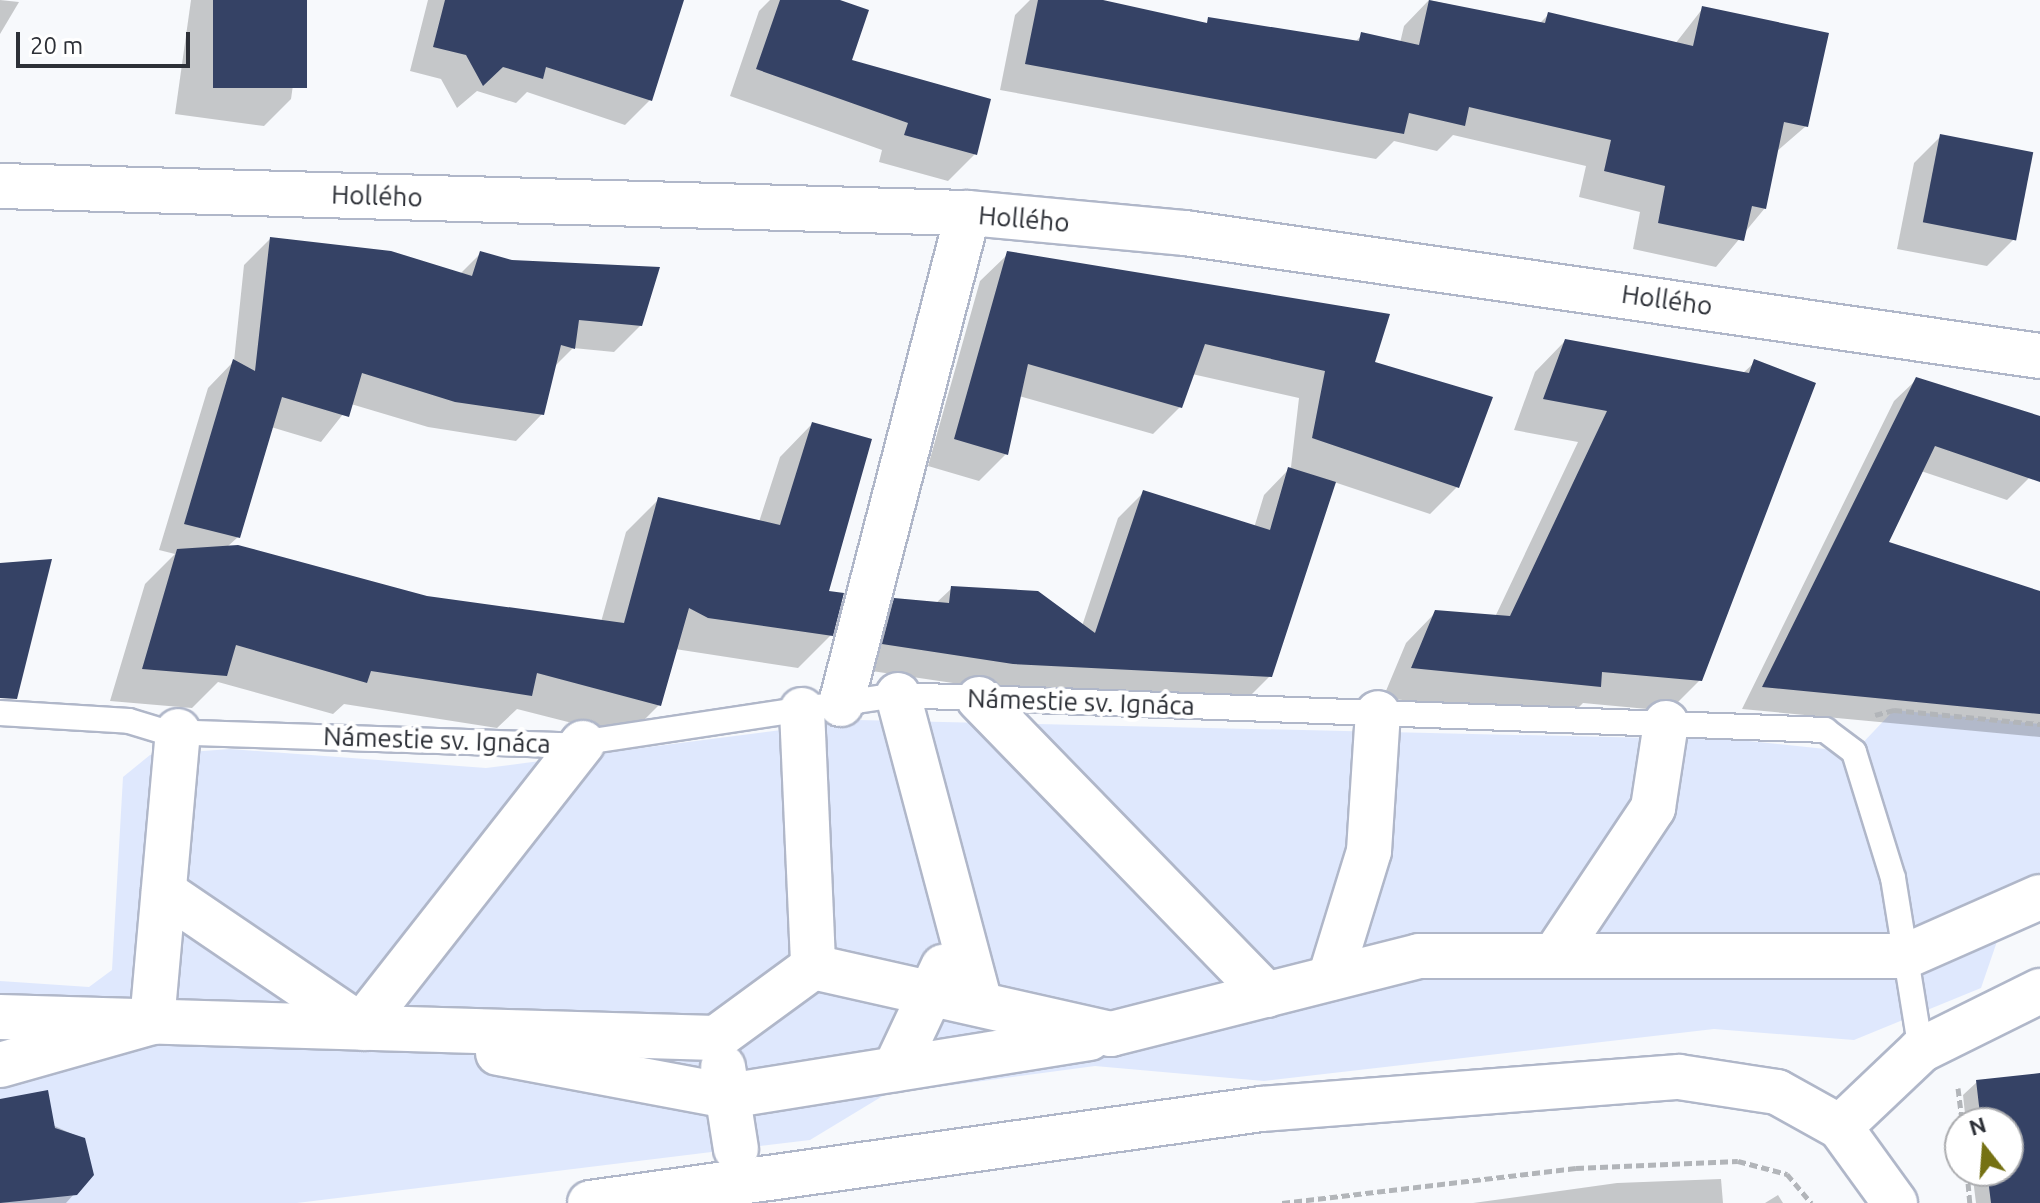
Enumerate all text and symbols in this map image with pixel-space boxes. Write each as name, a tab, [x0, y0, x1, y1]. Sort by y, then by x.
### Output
scale bar	[20, 16, 194, 66]
text: 20 m	[30, 32, 83, 59]
street label: Hollého	[331, 179, 423, 213]
street label: Hollého	[977, 199, 1071, 239]
street label: Hollého	[1620, 278, 1714, 322]
street label: Námestie sv. Ignáca	[967, 682, 1195, 722]
street label: Námestie sv. Ignáca	[323, 720, 551, 760]
north arrow	[1944, 1107, 2024, 1187]
text: N	[1966, 1111, 1989, 1140]

